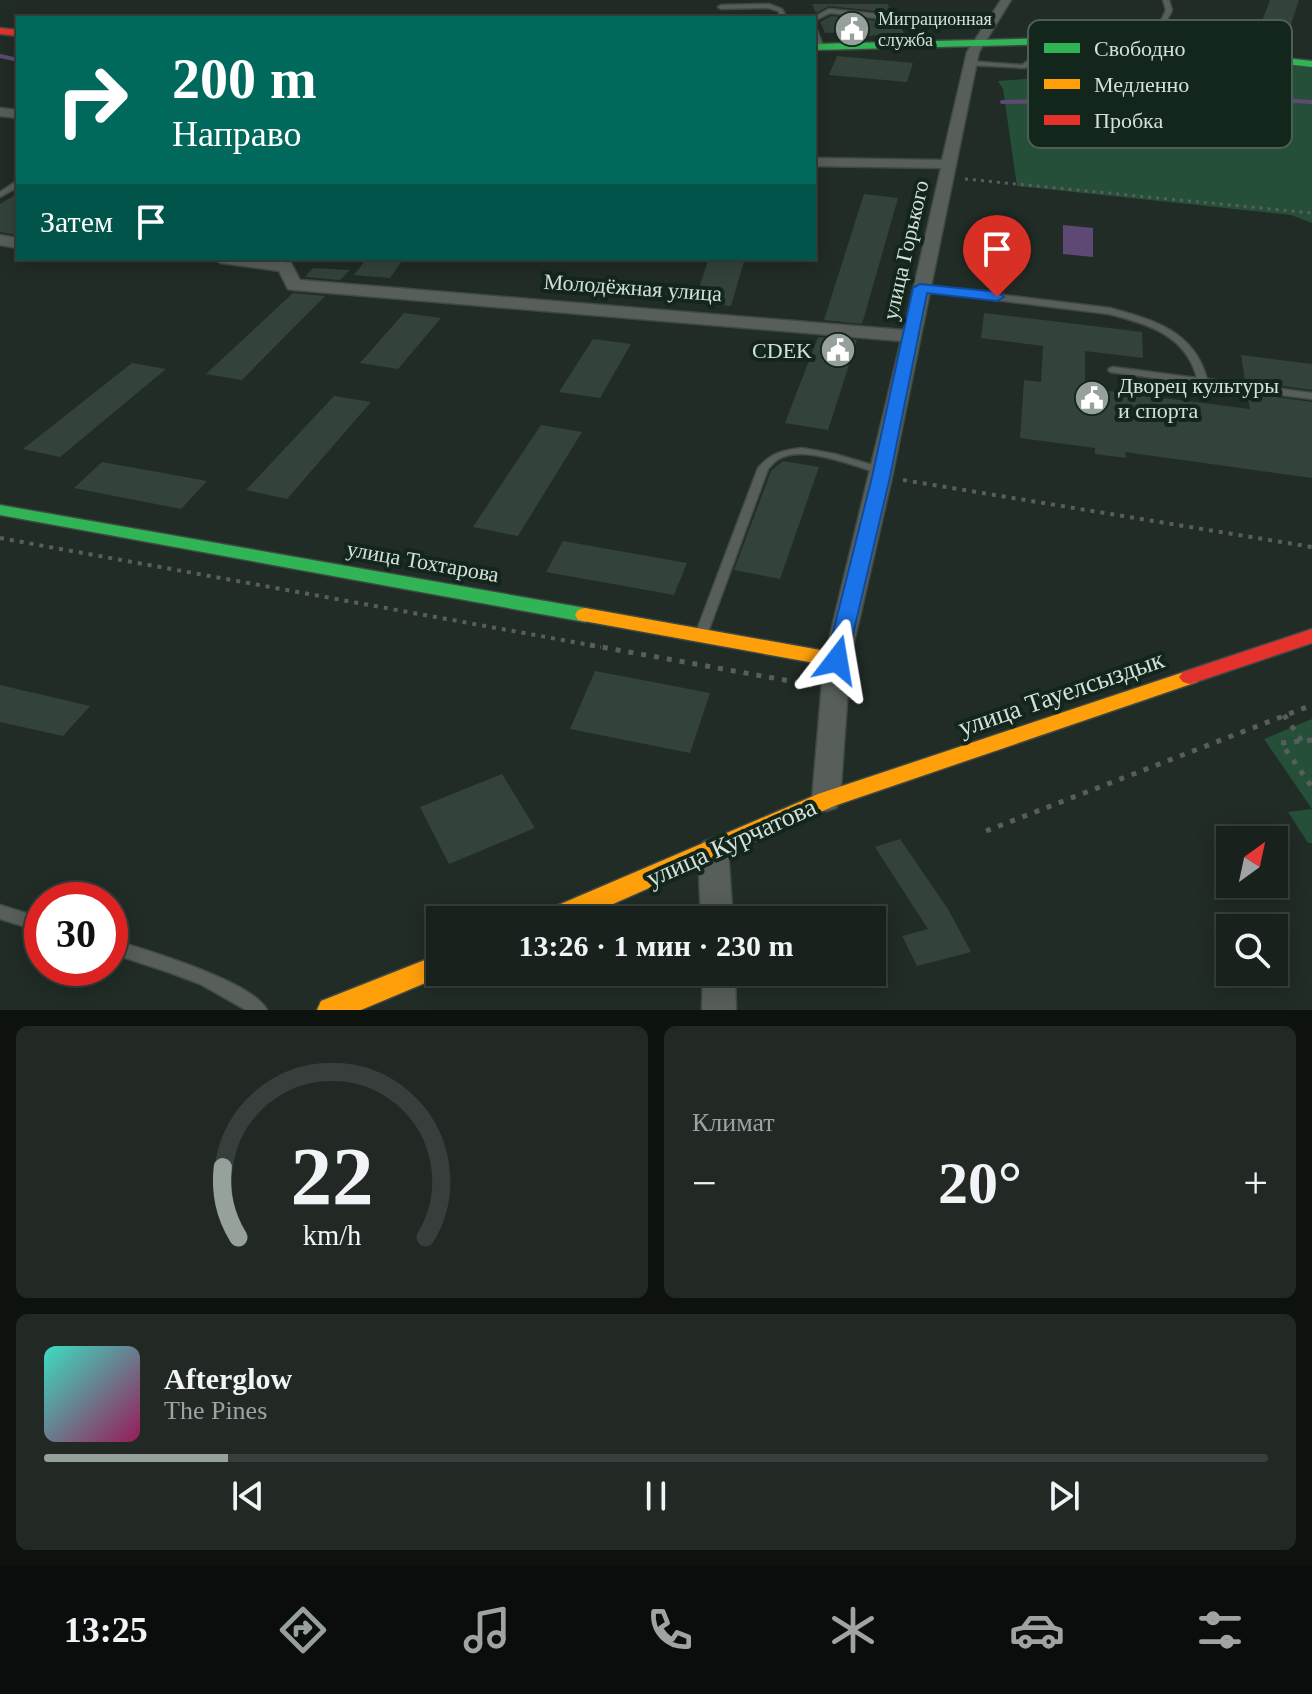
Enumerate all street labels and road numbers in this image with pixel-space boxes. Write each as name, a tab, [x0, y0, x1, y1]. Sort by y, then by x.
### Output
street label: улица Горького	[877, 178, 934, 322]
street label: Молодёжная улица	[543, 269, 723, 306]
street label: улица Тохтарова	[345, 536, 501, 587]
street label: улица Тауелсыздык	[955, 645, 1168, 742]
street label: улица Курчатова	[642, 792, 821, 893]

